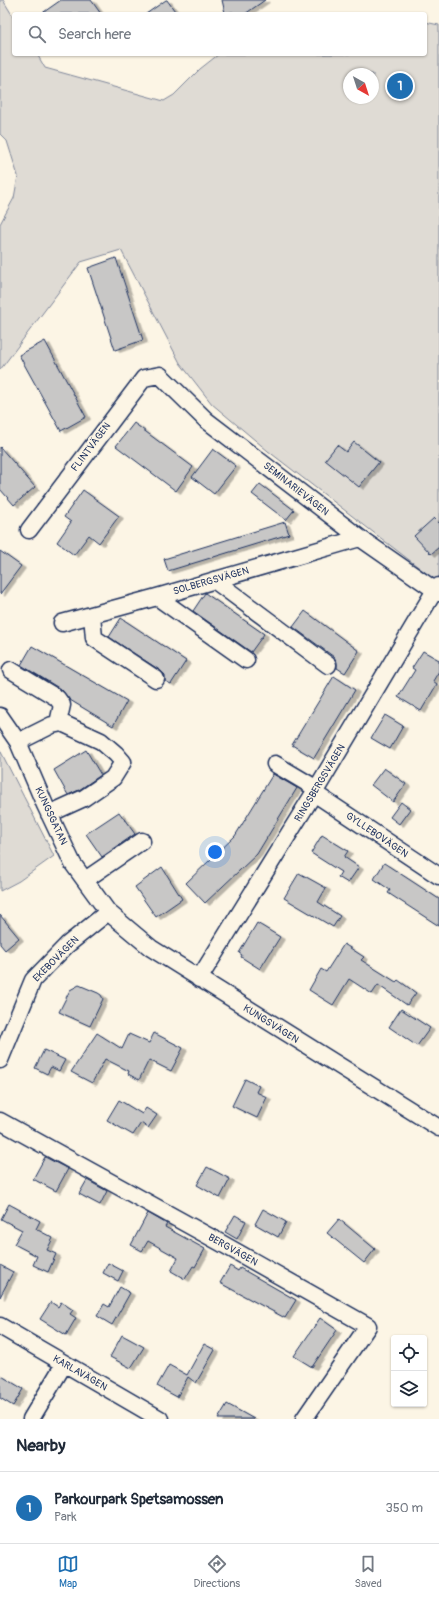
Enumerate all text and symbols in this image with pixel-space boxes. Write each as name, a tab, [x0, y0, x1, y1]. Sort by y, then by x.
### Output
search box	[12, 12, 427, 56]
icon: search	[26, 23, 48, 45]
text: Search here	[58, 25, 131, 44]
north arrow	[343, 68, 379, 104]
pin: 1	[387, 71, 413, 101]
street label: FLINTVÄGEN	[69, 420, 113, 474]
street label: SEMINARIEVÄGEN	[261, 460, 331, 518]
street label: SOLBERGSVÄGEN	[172, 564, 251, 598]
street label: RINGSBERGSVÄGEN	[292, 742, 348, 824]
street label: KUNGSGATAN	[32, 785, 70, 847]
street label: GYLLEBOVÄGEN	[344, 810, 411, 860]
your location	[205, 842, 225, 862]
street label: EKEBOVÄGEN	[31, 933, 82, 984]
street label: KUNGSVÄGEN	[241, 1002, 301, 1046]
street label: BERGVÄGEN	[206, 1231, 260, 1269]
map controls	[391, 1335, 427, 1407]
button: locate	[391, 1335, 427, 1371]
street label: KARLAVÄGEN	[51, 1353, 109, 1393]
button: layers	[391, 1371, 427, 1407]
text: Nearby	[16, 1435, 65, 1456]
text: Parkourpark Spetsamossen	[54, 1490, 223, 1509]
text: 1	[26, 1500, 32, 1516]
text: 350 m	[385, 1500, 423, 1516]
text: Park	[54, 1509, 77, 1525]
tab: Map	[57, 1553, 79, 1590]
tab: Directions	[193, 1553, 240, 1590]
tab: Saved	[355, 1553, 382, 1590]

